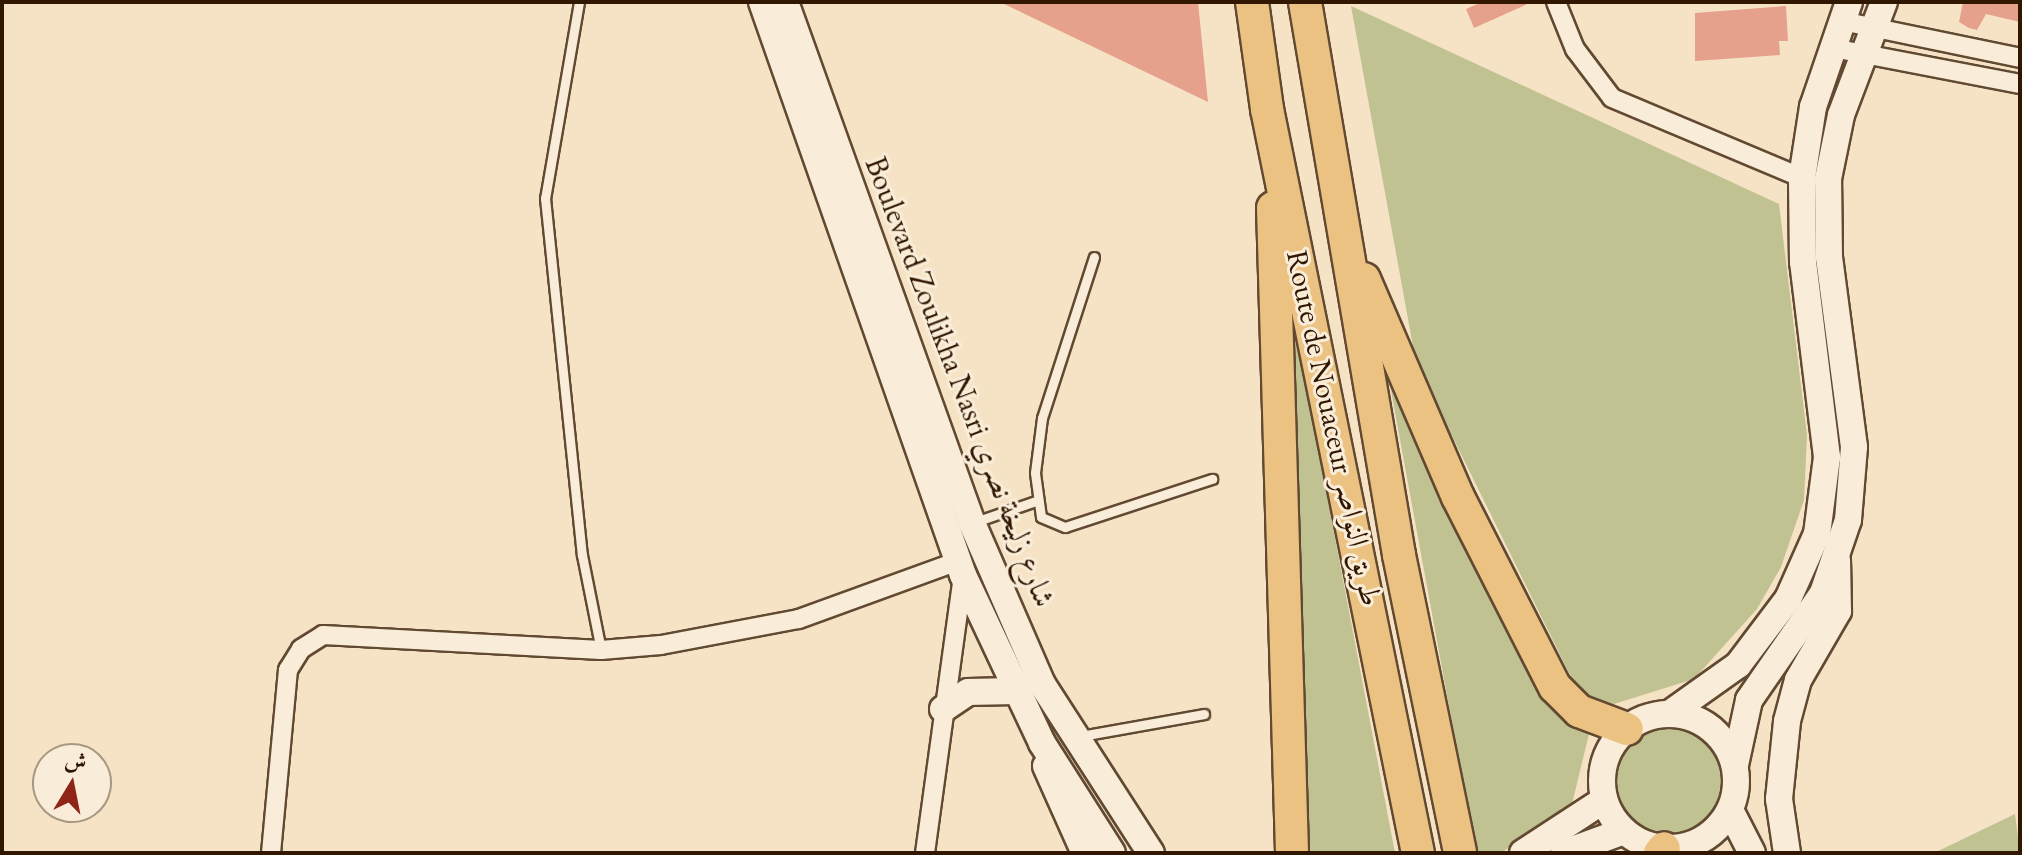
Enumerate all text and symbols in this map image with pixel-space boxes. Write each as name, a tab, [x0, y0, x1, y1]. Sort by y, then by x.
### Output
street label: Boulevard Zoulikha Nasri شارع زليخة نصري	[857, 152, 1063, 612]
street label: Route de Nouaceur طريق النواصر	[1279, 247, 1389, 609]
north arrow	[32, 743, 112, 823]
text: ش	[63, 745, 89, 777]

